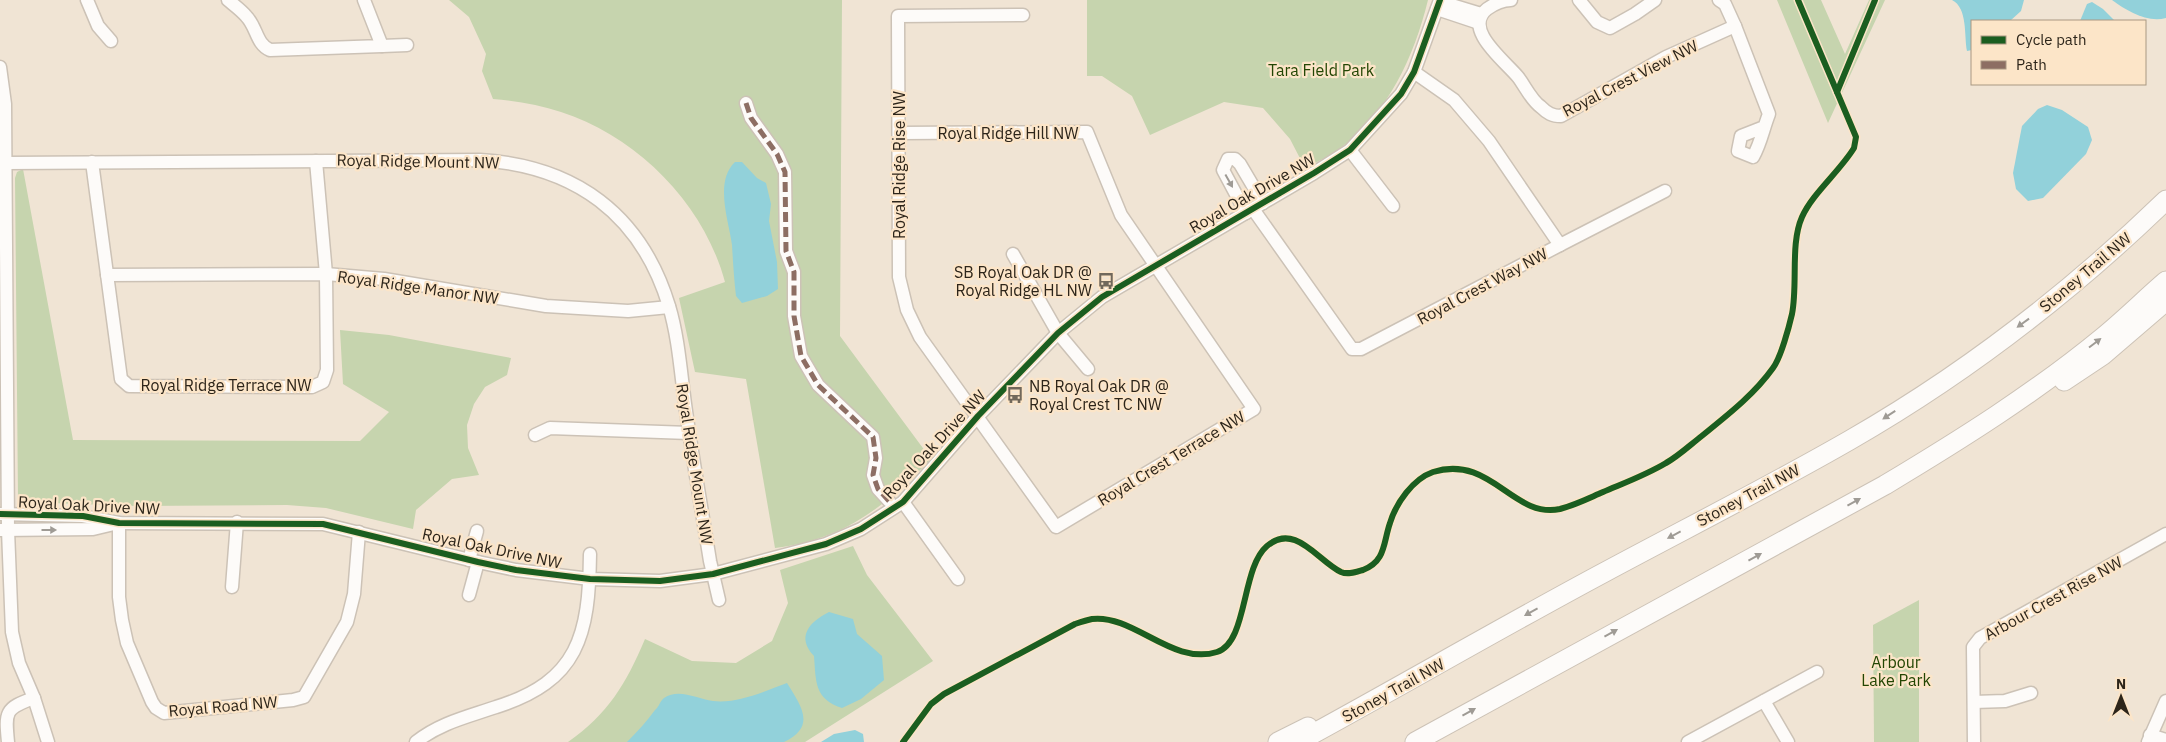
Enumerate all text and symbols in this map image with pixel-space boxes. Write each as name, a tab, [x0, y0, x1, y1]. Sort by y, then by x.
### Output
legend	[1971, 20, 2146, 85]
text: Cycle path	[2016, 30, 2087, 49]
street label: Royal Crest View NW	[1559, 35, 1701, 121]
text: Path	[2016, 55, 2047, 74]
park label: Tara Field Park	[1268, 60, 1375, 80]
street label: Royal Ridge Rise NW	[889, 91, 909, 239]
street label: Royal Ridge Hill NW	[937, 123, 1079, 143]
street label: Royal Oak Drive NW	[1186, 149, 1318, 237]
street label: Royal Ridge Mount NW	[336, 150, 500, 172]
one-way arrow	[1224, 174, 1233, 187]
street label: Stoney Trail NW	[2035, 228, 2135, 316]
street label: Royal Crest Way NW	[1413, 243, 1551, 329]
place label: SB Royal Oak DR @ Royal Ridge HL NW	[954, 262, 1092, 300]
street label: Royal Ridge Manor NW	[336, 266, 500, 308]
bus stop icon: SB Royal Oak DR @ Royal Ridge HL NW	[1096, 271, 1116, 291]
one-way arrow	[2016, 318, 2030, 328]
one-way arrow	[2088, 338, 2102, 348]
street label: Royal Ridge Terrace NW	[141, 375, 311, 395]
place label: NB Royal Oak DR @ Royal Crest TC NW	[1029, 376, 1169, 414]
street label: Royal Ridge Mount NW	[672, 382, 718, 546]
street label: Royal Oak Drive NW	[878, 385, 990, 503]
bus stop icon: NB Royal Oak DR @ Royal Crest TC NW	[1005, 385, 1025, 405]
street label: Royal Crest Terrace NW	[1094, 406, 1248, 510]
one-way arrow	[1883, 410, 1896, 420]
street label: Stoney Trail NW	[1693, 459, 1803, 531]
street label: Royal Oak Drive NW	[18, 491, 160, 519]
one-way arrow	[1847, 498, 1860, 507]
street label: Royal Oak Drive NW	[421, 523, 563, 573]
one-way arrow	[41, 526, 57, 534]
one-way arrow	[1667, 531, 1682, 539]
street label: Arbour Crest Rise NW	[1980, 552, 2126, 644]
one-way arrow	[1747, 553, 1762, 561]
one-way arrow	[1524, 608, 1539, 616]
one-way arrow	[1604, 629, 1618, 637]
park label: Arbour Lake Park	[1861, 652, 1931, 690]
street label: Stoney Trail NW	[1338, 654, 1448, 726]
north arrow	[2096, 672, 2146, 722]
text: N	[2116, 675, 2126, 693]
street label: Royal Road NW	[168, 691, 278, 721]
one-way arrow	[1462, 708, 1476, 716]

